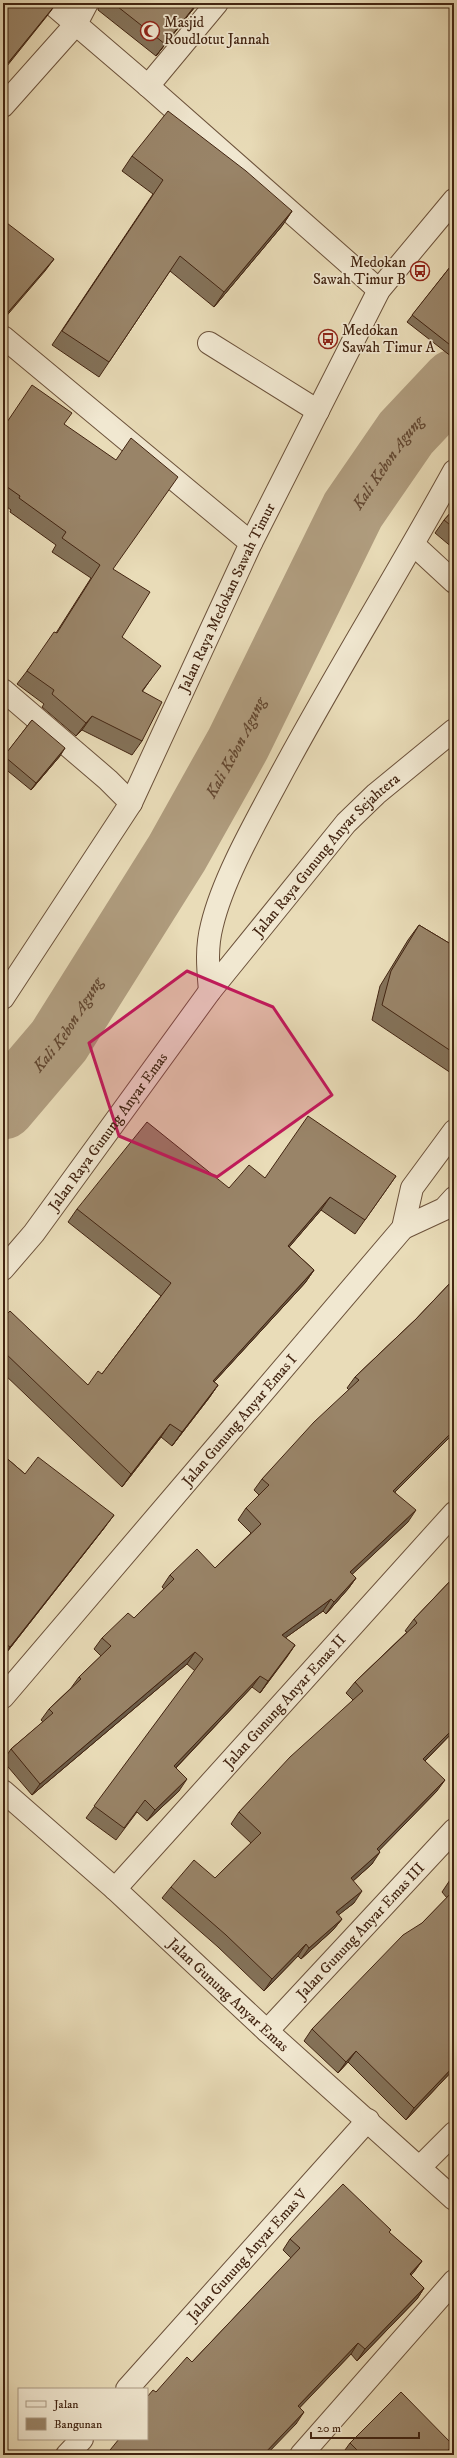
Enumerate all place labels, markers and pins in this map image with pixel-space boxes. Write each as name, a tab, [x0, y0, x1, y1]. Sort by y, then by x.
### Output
place label: Masjid Roudlotut Jannah	[164, 13, 270, 49]
mosque icon: Masjid Roudlotut Jannah	[139, 20, 161, 42]
place label: Medokan Sawah Timur B	[313, 253, 406, 289]
bus stop icon: Medokan Sawah Timur B	[409, 260, 431, 282]
place label: Medokan Sawah Timur A	[342, 321, 436, 357]
bus stop icon: Medokan Sawah Timur A	[317, 328, 339, 350]

